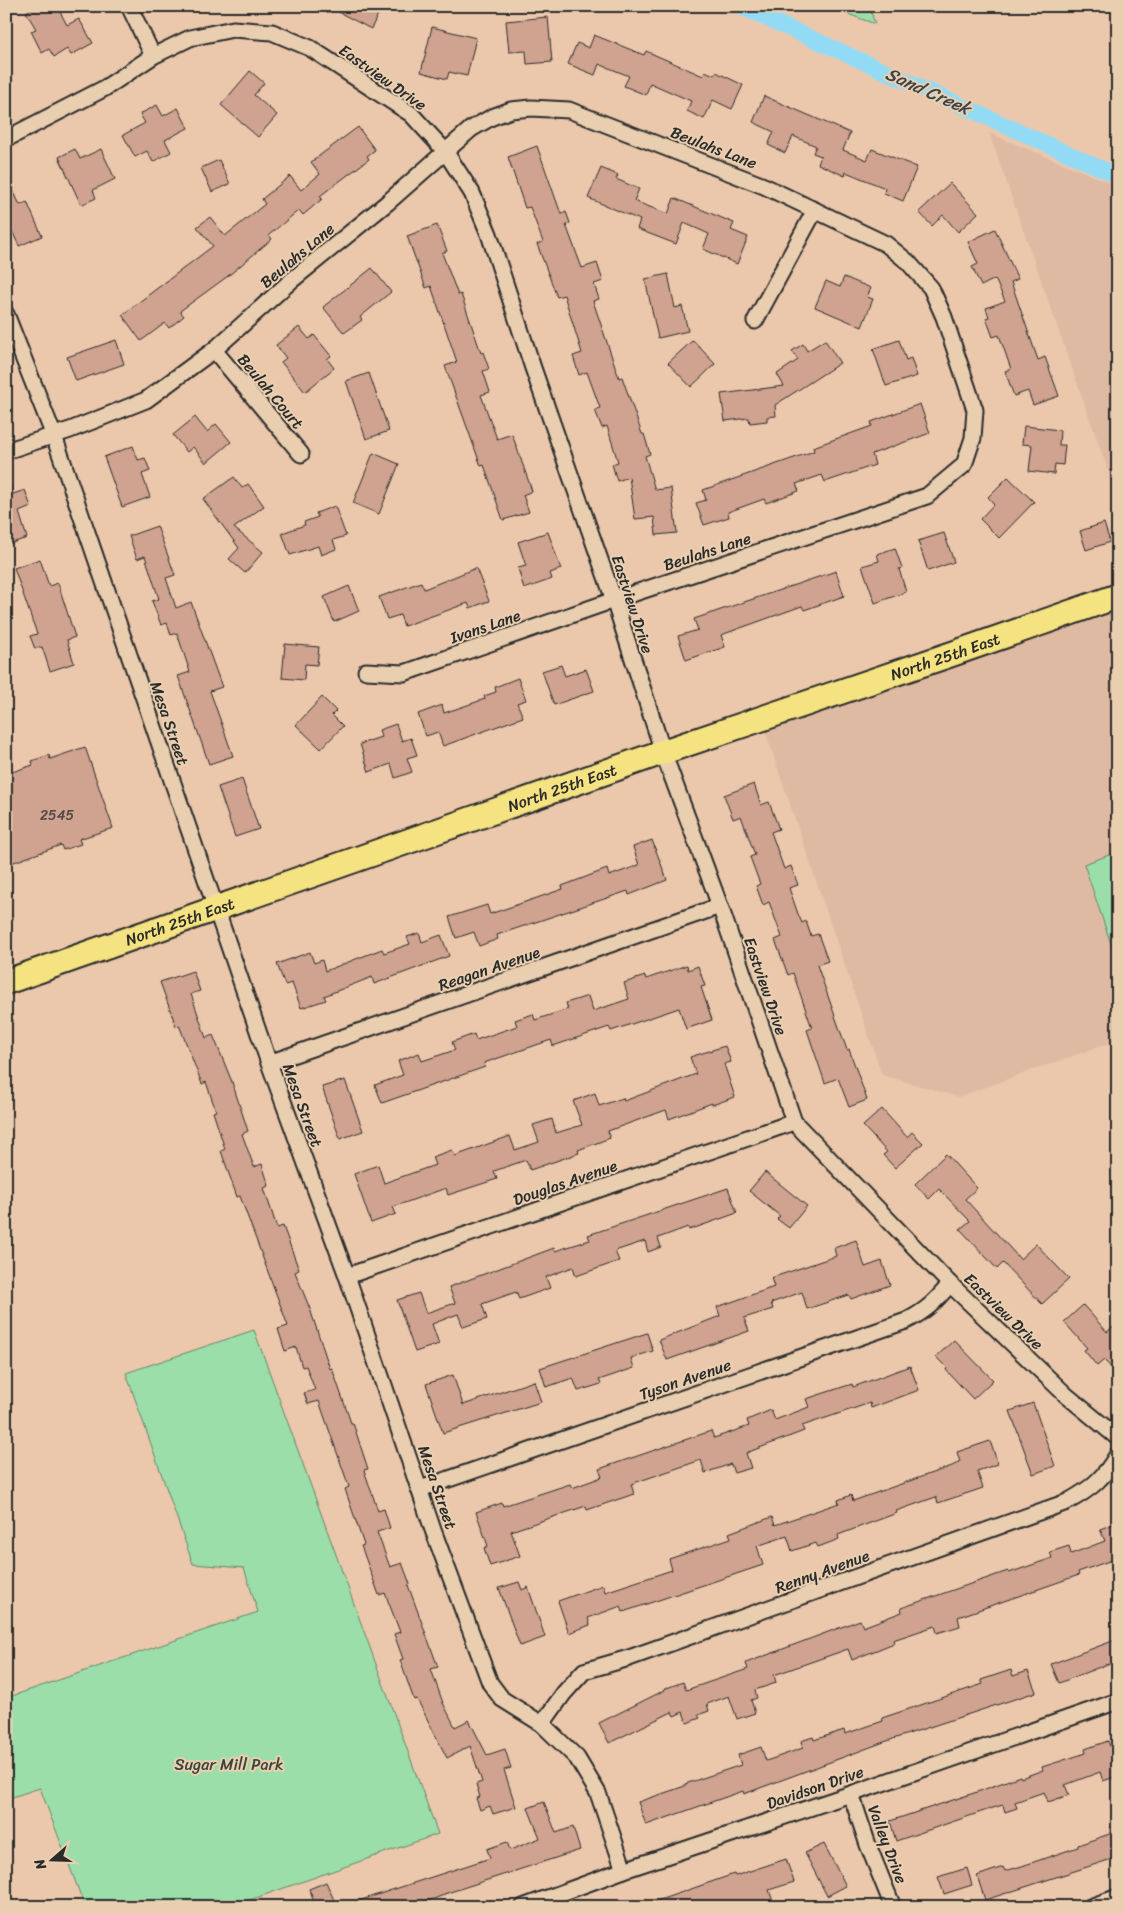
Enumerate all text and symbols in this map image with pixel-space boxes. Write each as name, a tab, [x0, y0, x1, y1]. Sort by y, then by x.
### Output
street label: Eastview Drive	[333, 36, 433, 119]
water label: Sand Creek	[880, 58, 978, 125]
street label: Beulahs Lane	[666, 118, 761, 177]
street label: Beulahs Lane	[253, 215, 341, 296]
street label: Beulah Court	[230, 347, 311, 436]
street label: Beulahs Lane	[659, 524, 755, 579]
street label: Eastview Drive	[603, 551, 662, 657]
street label: Ivans Lane	[445, 601, 525, 652]
street label: North 25th East	[886, 624, 1004, 689]
street label: Mesa Street	[142, 677, 197, 769]
street label: North 25th East	[503, 755, 621, 820]
house number: 2545	[40, 803, 74, 828]
street label: North 25th East	[121, 889, 239, 954]
street label: Eastview Drive	[735, 933, 796, 1039]
street label: Reagan Avenue	[434, 937, 544, 999]
street label: Mesa Street	[274, 1059, 331, 1151]
street label: Douglas Avenue	[509, 1151, 622, 1214]
street label: Eastview Drive	[957, 1265, 1051, 1357]
street label: Tyson Avenue	[635, 1350, 735, 1409]
street label: Mesa Street	[410, 1441, 465, 1533]
street label: Renny Avenue	[771, 1541, 874, 1602]
park label: Sugar Mill Park	[174, 1750, 284, 1779]
street label: Davidson Drive	[763, 1757, 868, 1818]
street label: Valley Drive	[859, 1801, 916, 1888]
north arrow	[28, 1836, 78, 1886]
text: N	[27, 1855, 54, 1874]

